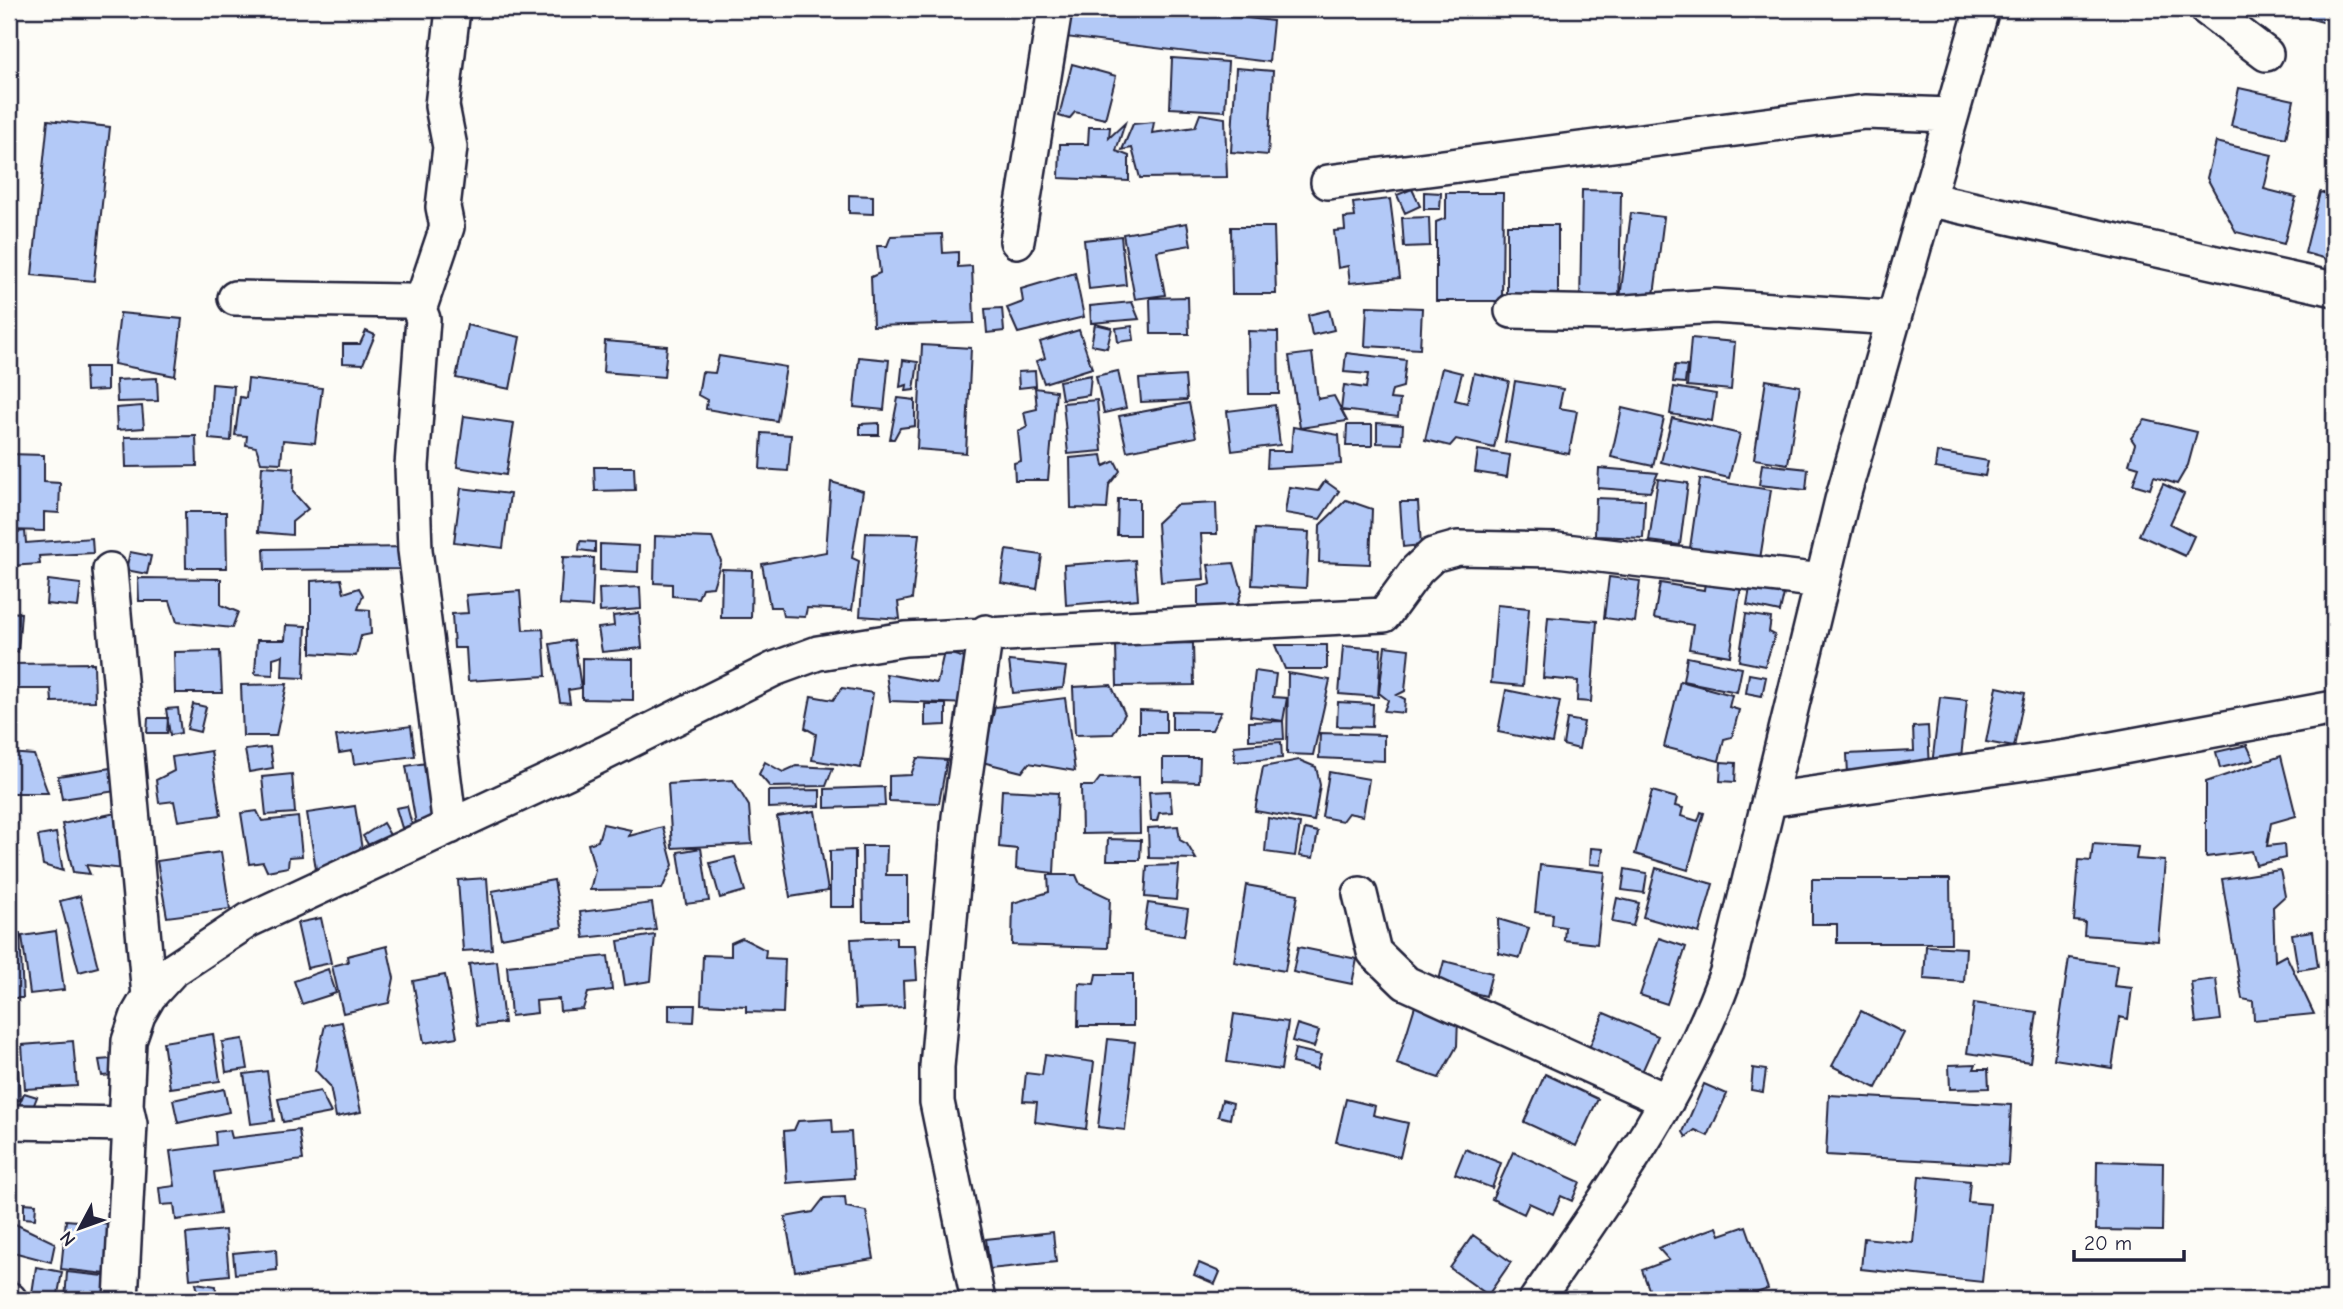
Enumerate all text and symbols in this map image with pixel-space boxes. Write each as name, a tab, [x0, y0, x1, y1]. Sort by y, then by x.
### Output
north arrow	[46, 1194, 116, 1264]
scale bar	[2074, 1218, 2184, 1262]
text: N	[56, 1227, 80, 1250]
text: 20 m	[2084, 1231, 2132, 1255]

